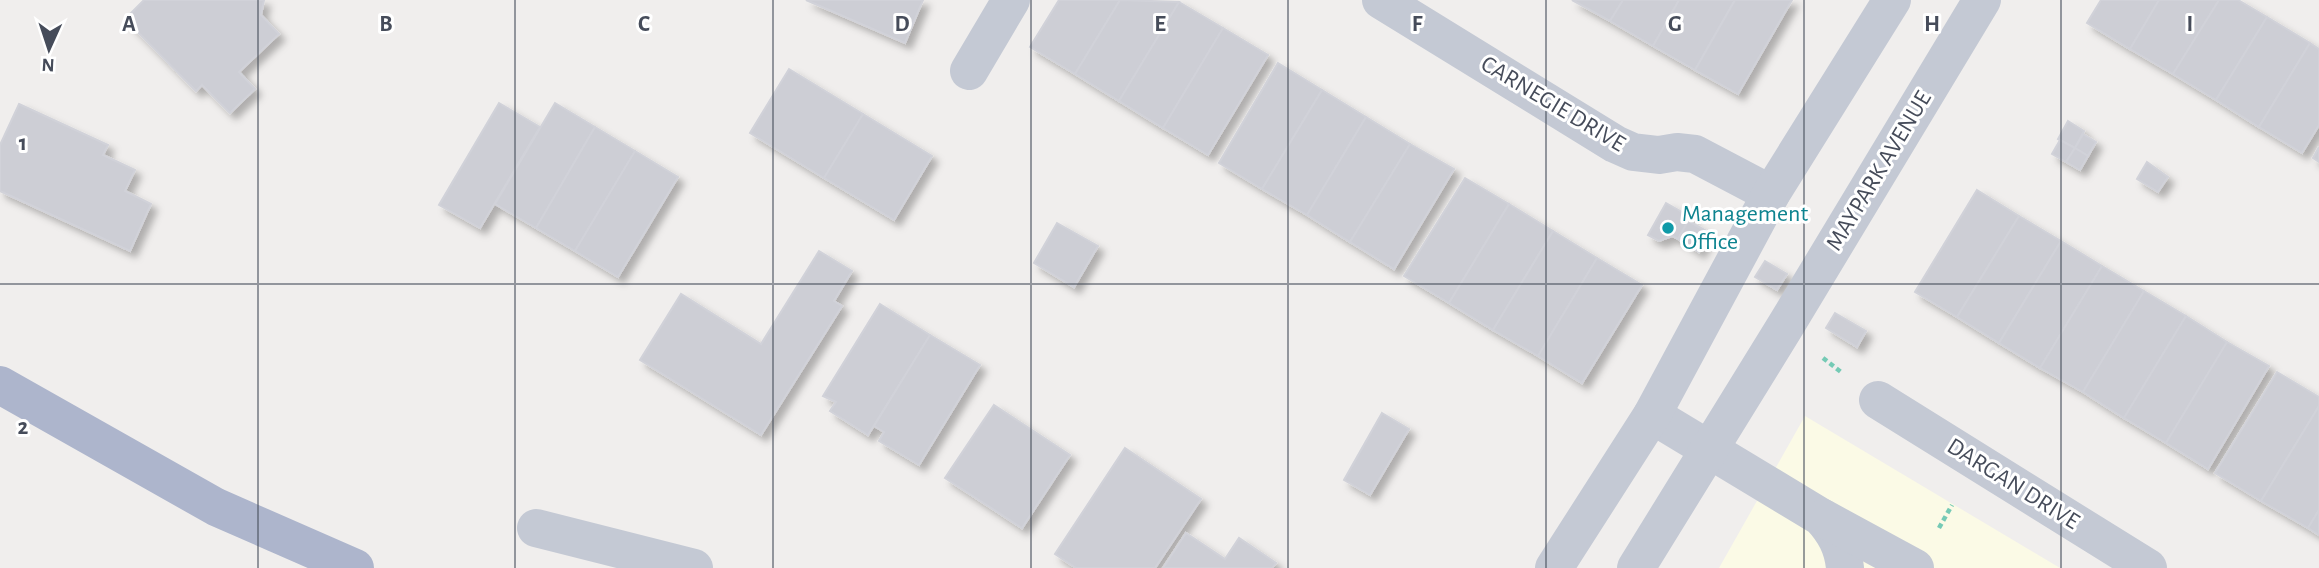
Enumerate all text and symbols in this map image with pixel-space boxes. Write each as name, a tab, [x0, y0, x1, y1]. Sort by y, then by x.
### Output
text: A	[122, 13, 136, 36]
text: B	[379, 13, 393, 36]
text: C	[638, 13, 650, 36]
text: D	[894, 13, 910, 36]
text: E	[1154, 13, 1166, 36]
text: F	[1412, 13, 1423, 36]
text: G	[1668, 13, 1682, 36]
text: H	[1924, 13, 1940, 36]
text: I	[2187, 13, 2193, 36]
north arrow	[14, 14, 84, 84]
street label: CARNEGIE DRIVE	[1477, 52, 1630, 157]
text: N	[41, 55, 55, 74]
street label: MAYPARK AVENUE	[1822, 87, 1936, 255]
text: 1	[19, 132, 27, 155]
place label: Management Office	[1682, 202, 1808, 254]
marker: Management Office	[1660, 220, 1676, 236]
text: 2	[18, 416, 29, 439]
street label: DARGAN DRIVE	[1943, 434, 2084, 534]

